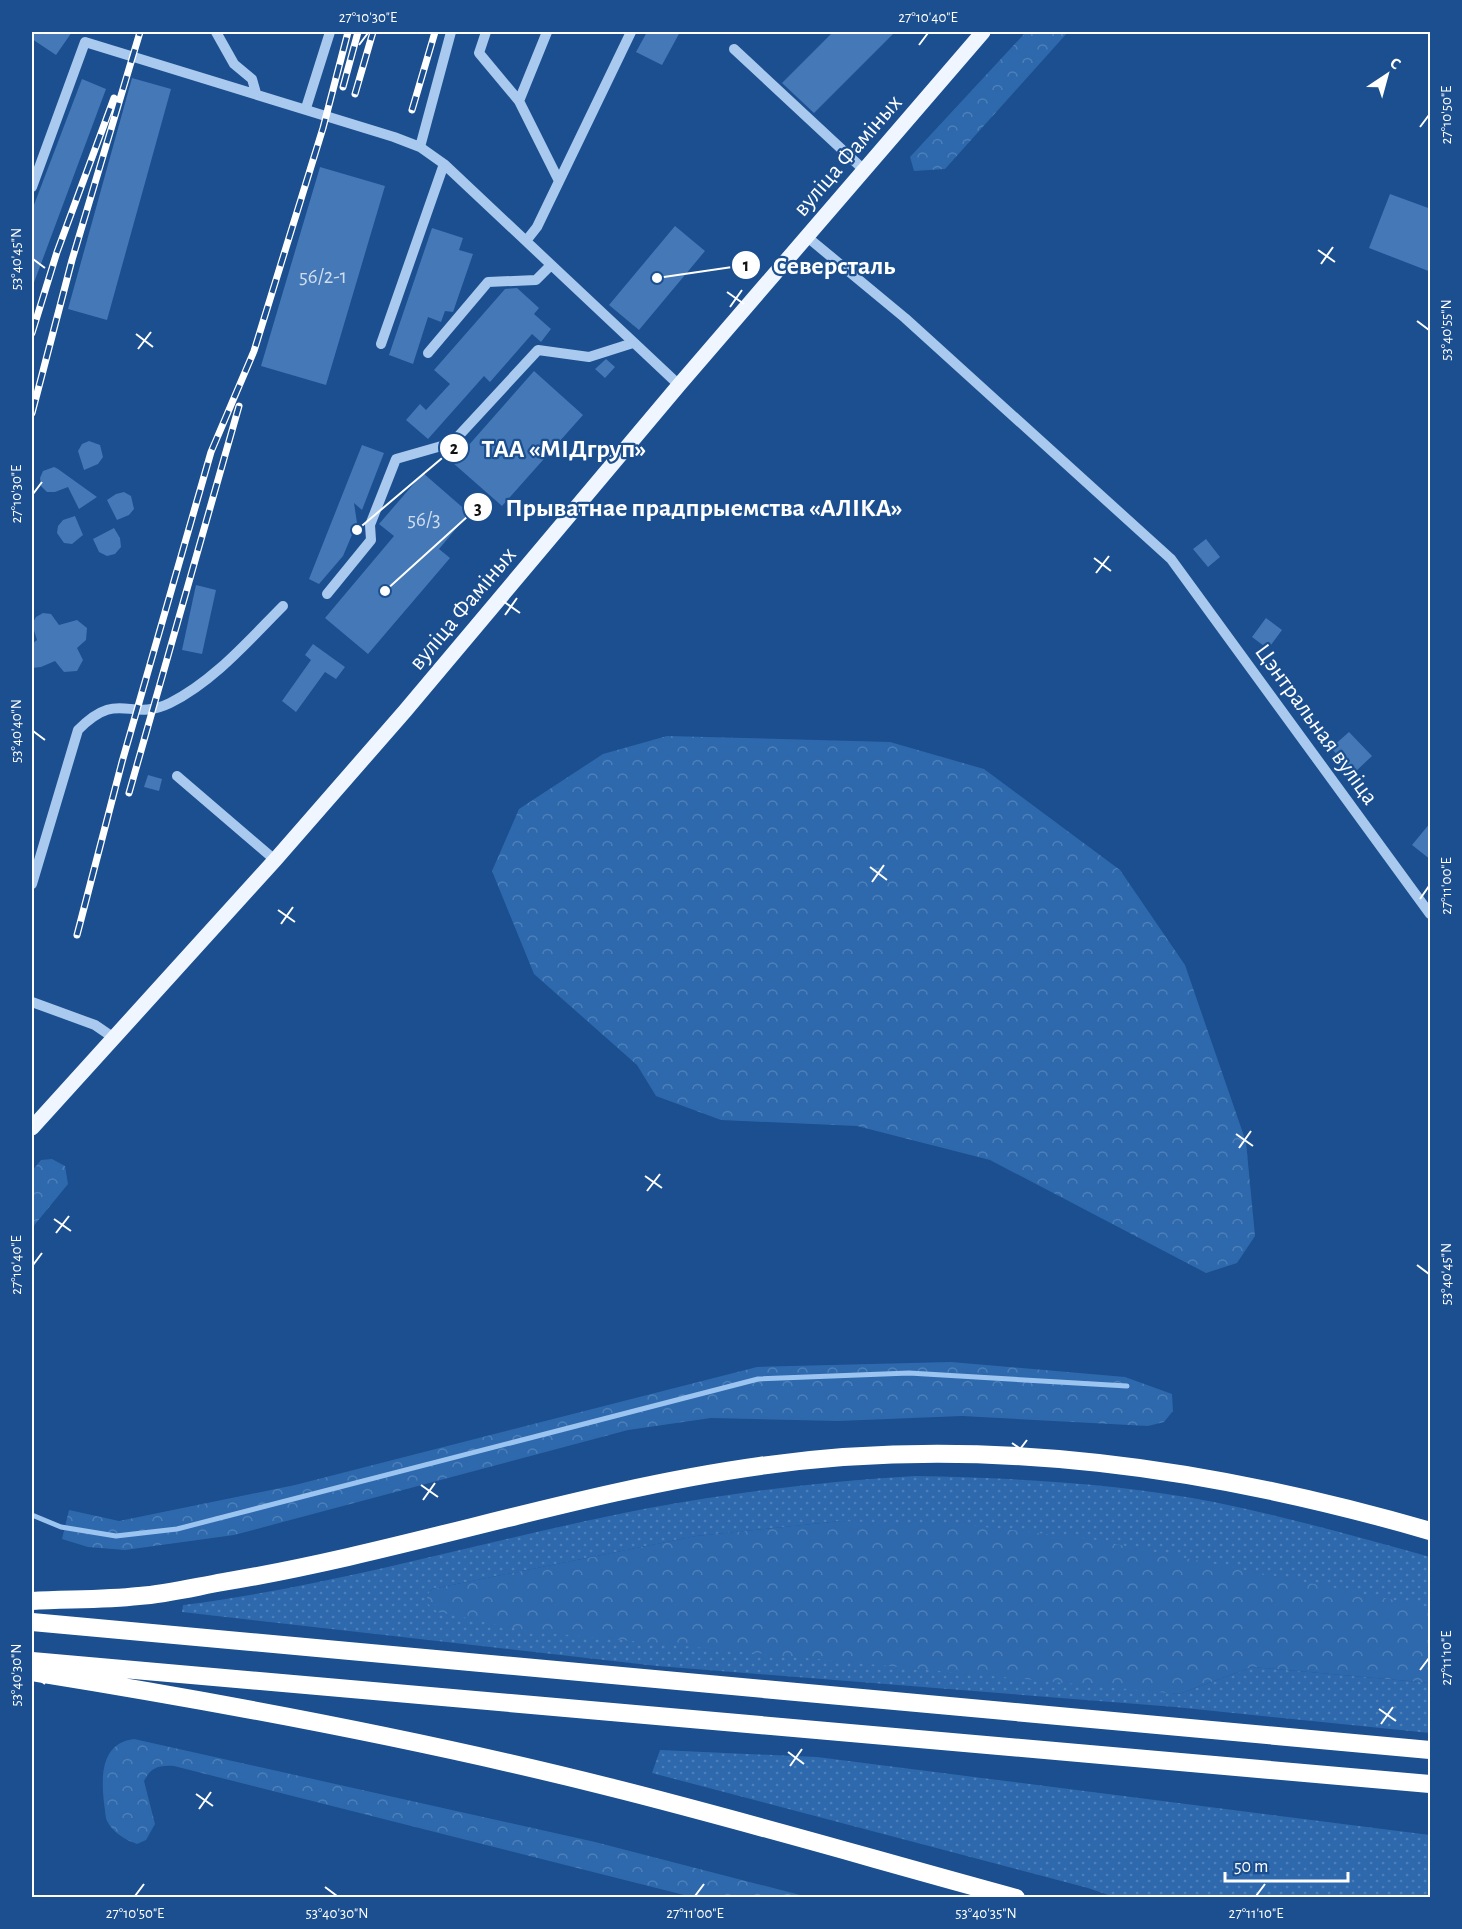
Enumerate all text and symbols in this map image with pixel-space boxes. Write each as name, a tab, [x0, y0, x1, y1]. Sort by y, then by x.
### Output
text: 27°10'30"E	[339, 10, 397, 25]
text: 27°10'40"E	[898, 10, 958, 25]
north arrow	[1357, 45, 1417, 105]
text: С	[1387, 55, 1404, 73]
text: 27°10'50"E	[1439, 86, 1454, 144]
street label: вуліца Фаміных	[789, 90, 907, 221]
text: 53°40'45"N	[9, 228, 24, 290]
callout: Северсталь	[731, 243, 908, 287]
text: Северсталь	[773, 253, 895, 279]
text: 1	[743, 257, 749, 275]
house number: 56/2-1	[299, 266, 347, 287]
text: 53°40'55"N	[1439, 299, 1454, 361]
callout: ТАА «МІДгруп»	[439, 426, 658, 470]
text: ТАА «МІДгруп»	[482, 436, 646, 462]
text: 2	[450, 440, 459, 458]
text: 27°10'30"E	[9, 465, 24, 523]
callout: Прыватнае прадпрыемства «АЛІКА»	[463, 485, 915, 529]
text: Прыватнае прадпрыемства «АЛІКА»	[505, 495, 903, 521]
text: 3	[474, 500, 482, 518]
house number: 56/3	[407, 509, 441, 530]
street label: вуліца Фаміных	[405, 542, 521, 675]
street label: Цэнтральная вуліца	[1250, 640, 1382, 809]
text: 53°40'40"N	[9, 699, 24, 763]
text: 27°11'00"E	[1439, 857, 1454, 915]
text: 27°10'40"E	[9, 1235, 24, 1295]
text: 53°40'45"N	[1439, 1243, 1454, 1305]
text: 27°11'10"E	[1439, 1631, 1454, 1685]
text: 53°40'30"N	[9, 1643, 24, 1707]
scale bar	[1225, 1845, 1348, 1883]
text: 50 m	[1234, 1858, 1268, 1876]
text: 27°10'50"E	[106, 1906, 164, 1921]
text: 53°40'30"N	[305, 1906, 369, 1921]
text: 27°11'00"E	[666, 1906, 724, 1921]
text: 53°40'35"N	[955, 1906, 1017, 1921]
text: 27°11'10"E	[1229, 1906, 1283, 1921]

